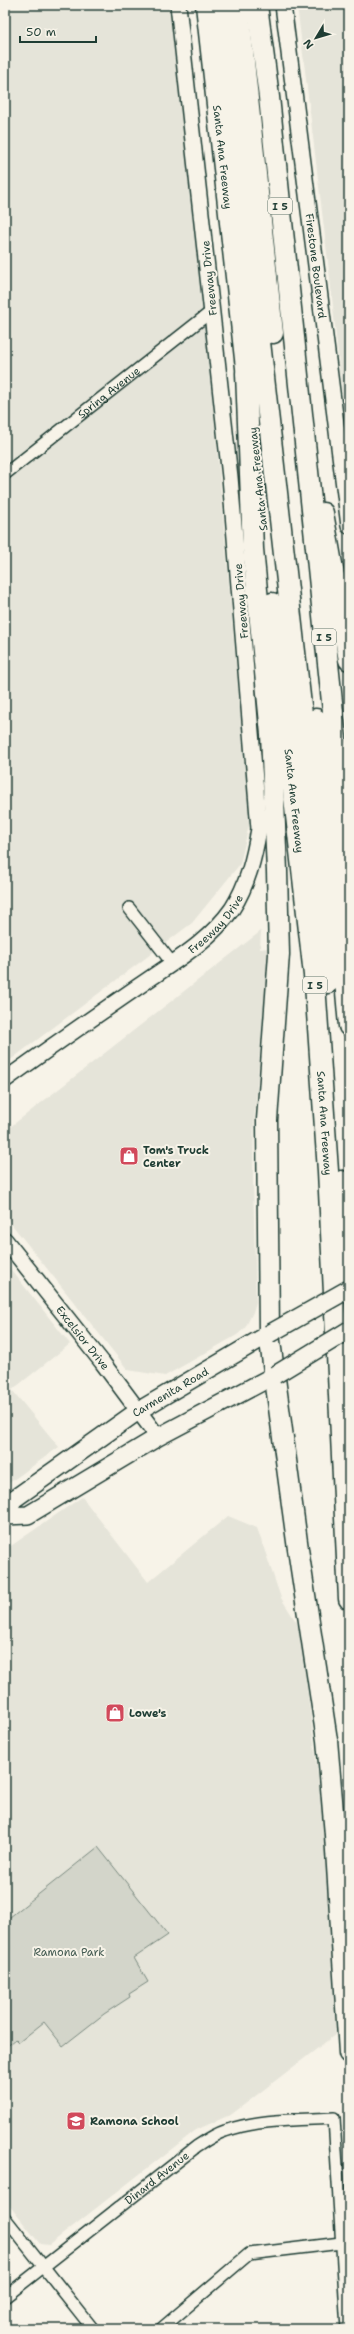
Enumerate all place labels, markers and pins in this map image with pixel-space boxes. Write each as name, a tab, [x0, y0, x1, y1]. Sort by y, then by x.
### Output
place label: Tom's Truck Center	[143, 1143, 209, 1171]
shop icon: Tom's Truck Center	[118, 1145, 140, 1167]
shop icon: Lowe's	[104, 1702, 126, 1724]
place label: Lowe's	[129, 1706, 167, 1721]
school or university icon: Ramona School	[65, 2110, 87, 2132]
place label: Ramona School	[90, 2114, 179, 2129]

